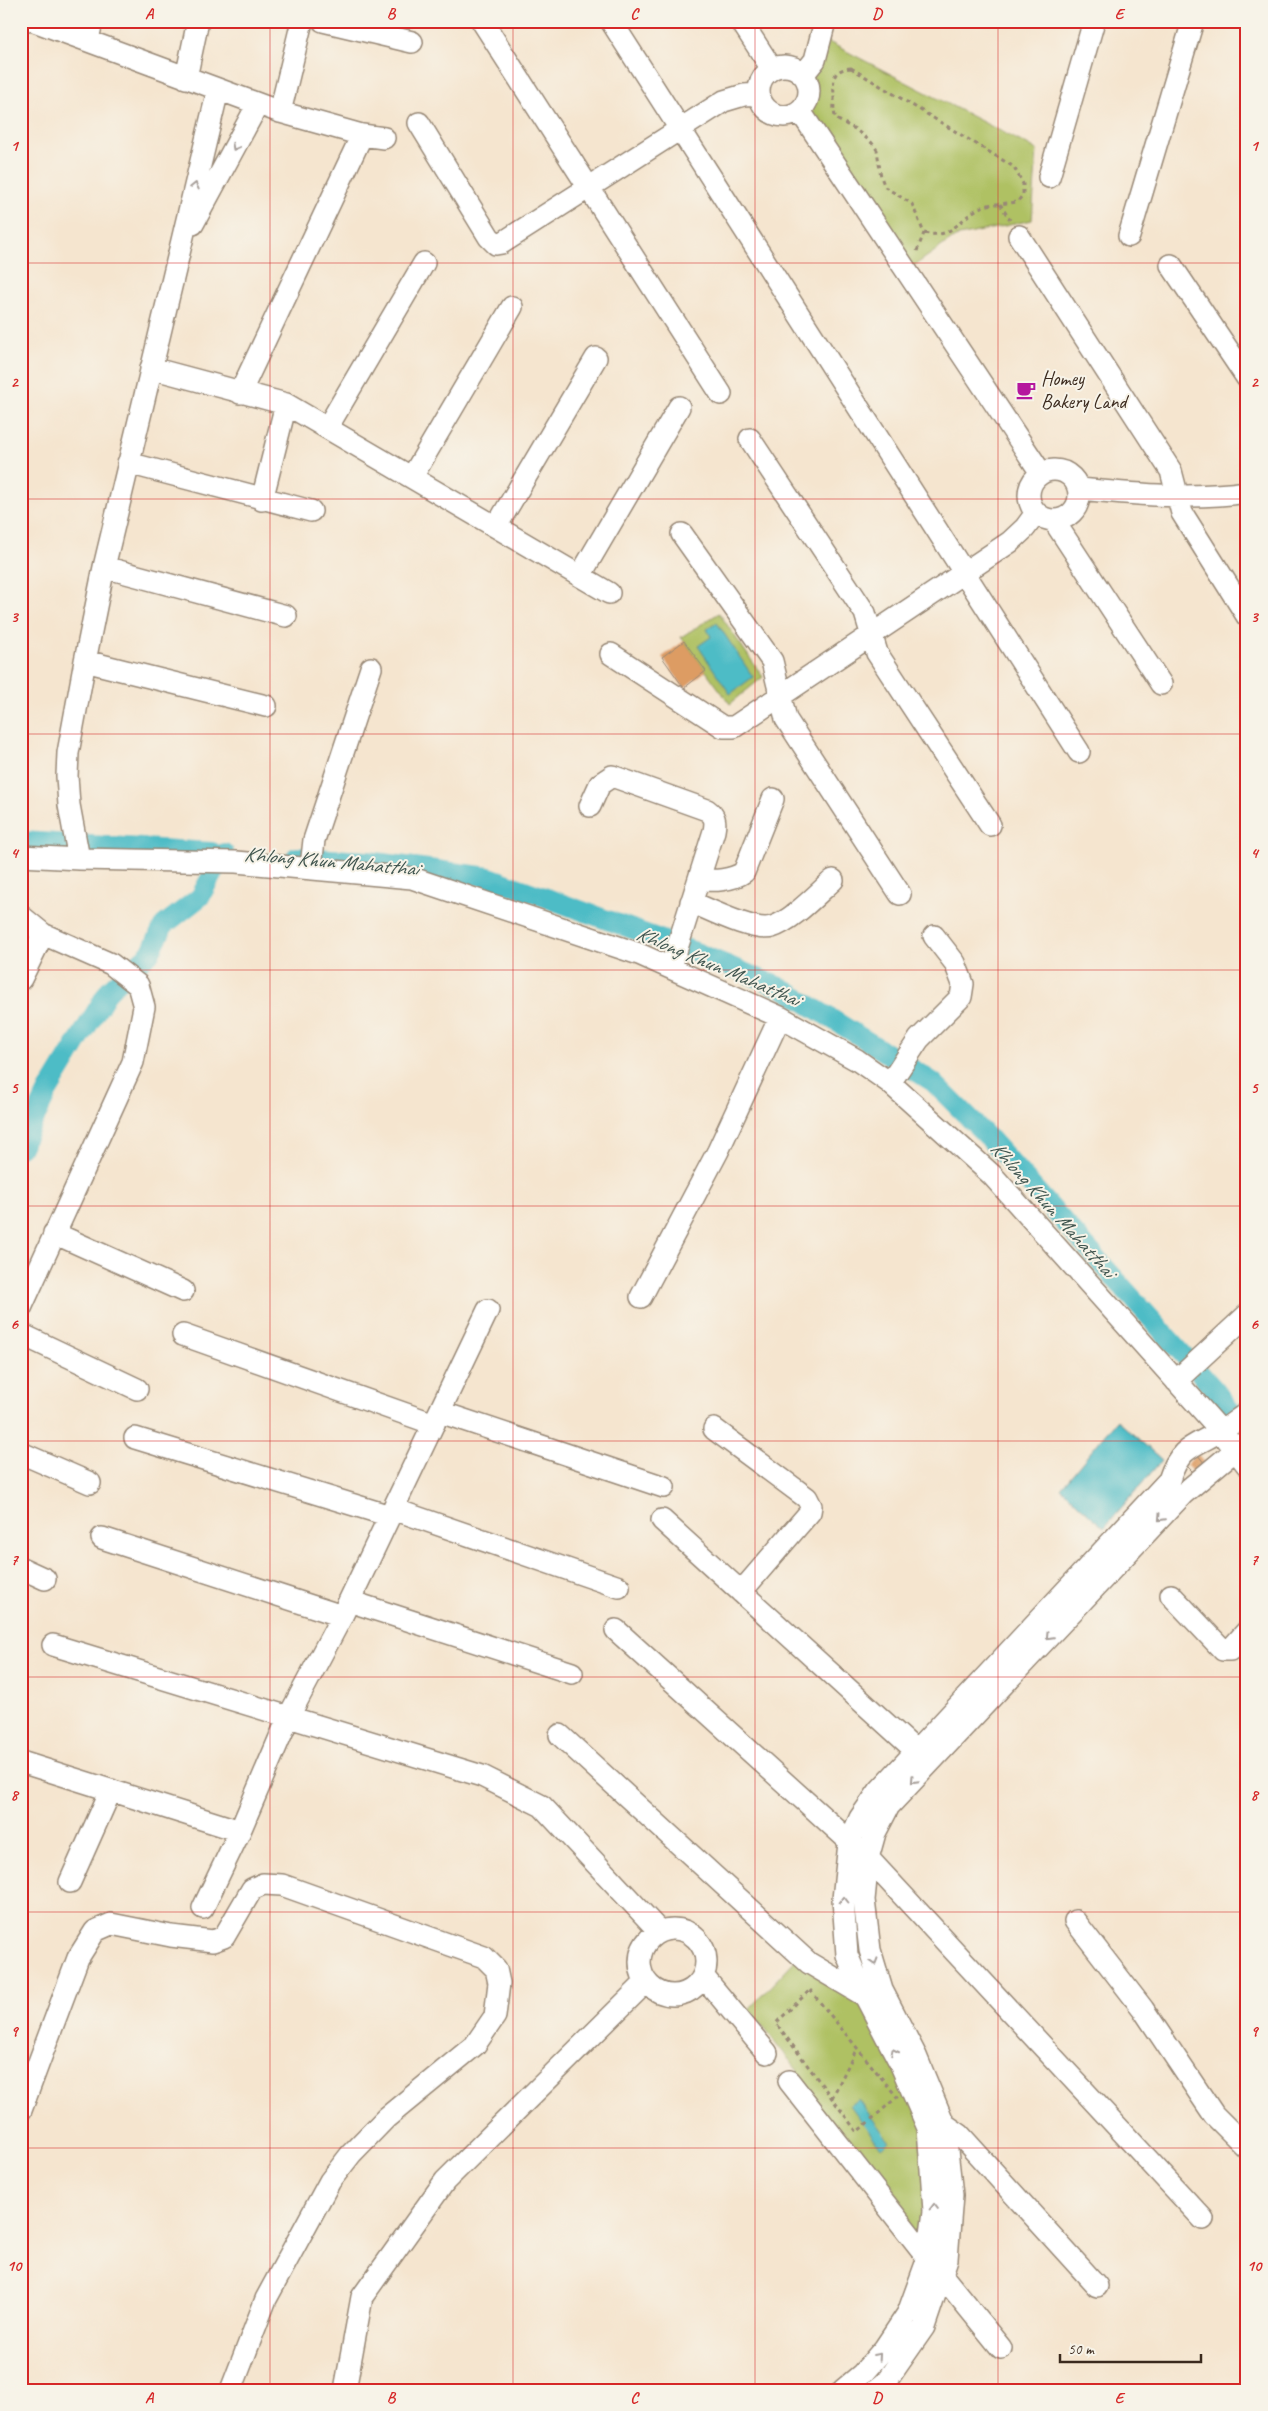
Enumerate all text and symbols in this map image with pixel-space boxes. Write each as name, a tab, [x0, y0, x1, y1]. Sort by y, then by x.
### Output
text: A	[145, 4, 155, 24]
text: B	[387, 4, 397, 24]
text: C	[630, 4, 640, 24]
text: D	[872, 4, 883, 24]
text: E	[1115, 4, 1126, 24]
text: 1	[10, 136, 19, 156]
text: 1	[1250, 136, 1259, 156]
one-way arrow	[231, 142, 241, 151]
one-way arrow	[189, 183, 199, 191]
place label: Homey Bakery Land	[1041, 366, 1130, 414]
text: 2	[10, 372, 19, 392]
text: 2	[1250, 372, 1259, 392]
cafe icon: Homey Bakery Land	[1015, 379, 1037, 401]
text: 3	[10, 607, 19, 627]
text: 3	[1250, 607, 1259, 627]
water label: Khlong Khun Mahatthai	[243, 840, 424, 882]
text: 4	[10, 843, 19, 863]
text: 4	[1250, 843, 1259, 863]
water label: Khlong Khun Mahatthai	[633, 920, 808, 1014]
text: 5	[11, 1078, 20, 1098]
text: 5	[1251, 1078, 1260, 1098]
water label: Khlong Khun Mahatthai	[985, 1136, 1124, 1286]
text: 6	[10, 1314, 19, 1334]
text: 6	[1250, 1314, 1259, 1334]
one-way arrow	[1158, 1512, 1167, 1521]
text: 7	[10, 1550, 19, 1570]
text: 7	[1250, 1550, 1259, 1570]
one-way arrow	[1046, 1631, 1055, 1640]
one-way arrow	[911, 1775, 920, 1784]
text: 8	[10, 1785, 19, 1805]
text: 8	[1250, 1785, 1259, 1805]
one-way arrow	[839, 1896, 849, 1904]
one-way arrow	[868, 1957, 878, 1966]
text: 9	[10, 2021, 19, 2041]
text: 9	[1250, 2021, 1259, 2041]
one-way arrow	[890, 2048, 900, 2057]
one-way arrow	[929, 2203, 939, 2210]
text: 10	[7, 2256, 23, 2276]
text: 10	[1247, 2256, 1263, 2276]
scale bar	[1060, 2331, 1202, 2363]
text: 50 m	[1068, 2340, 1095, 2359]
one-way arrow	[873, 2353, 882, 2362]
text: A	[145, 2388, 155, 2408]
text: B	[387, 2388, 397, 2408]
text: C	[630, 2388, 640, 2408]
text: D	[872, 2388, 883, 2408]
text: E	[1115, 2388, 1126, 2408]

